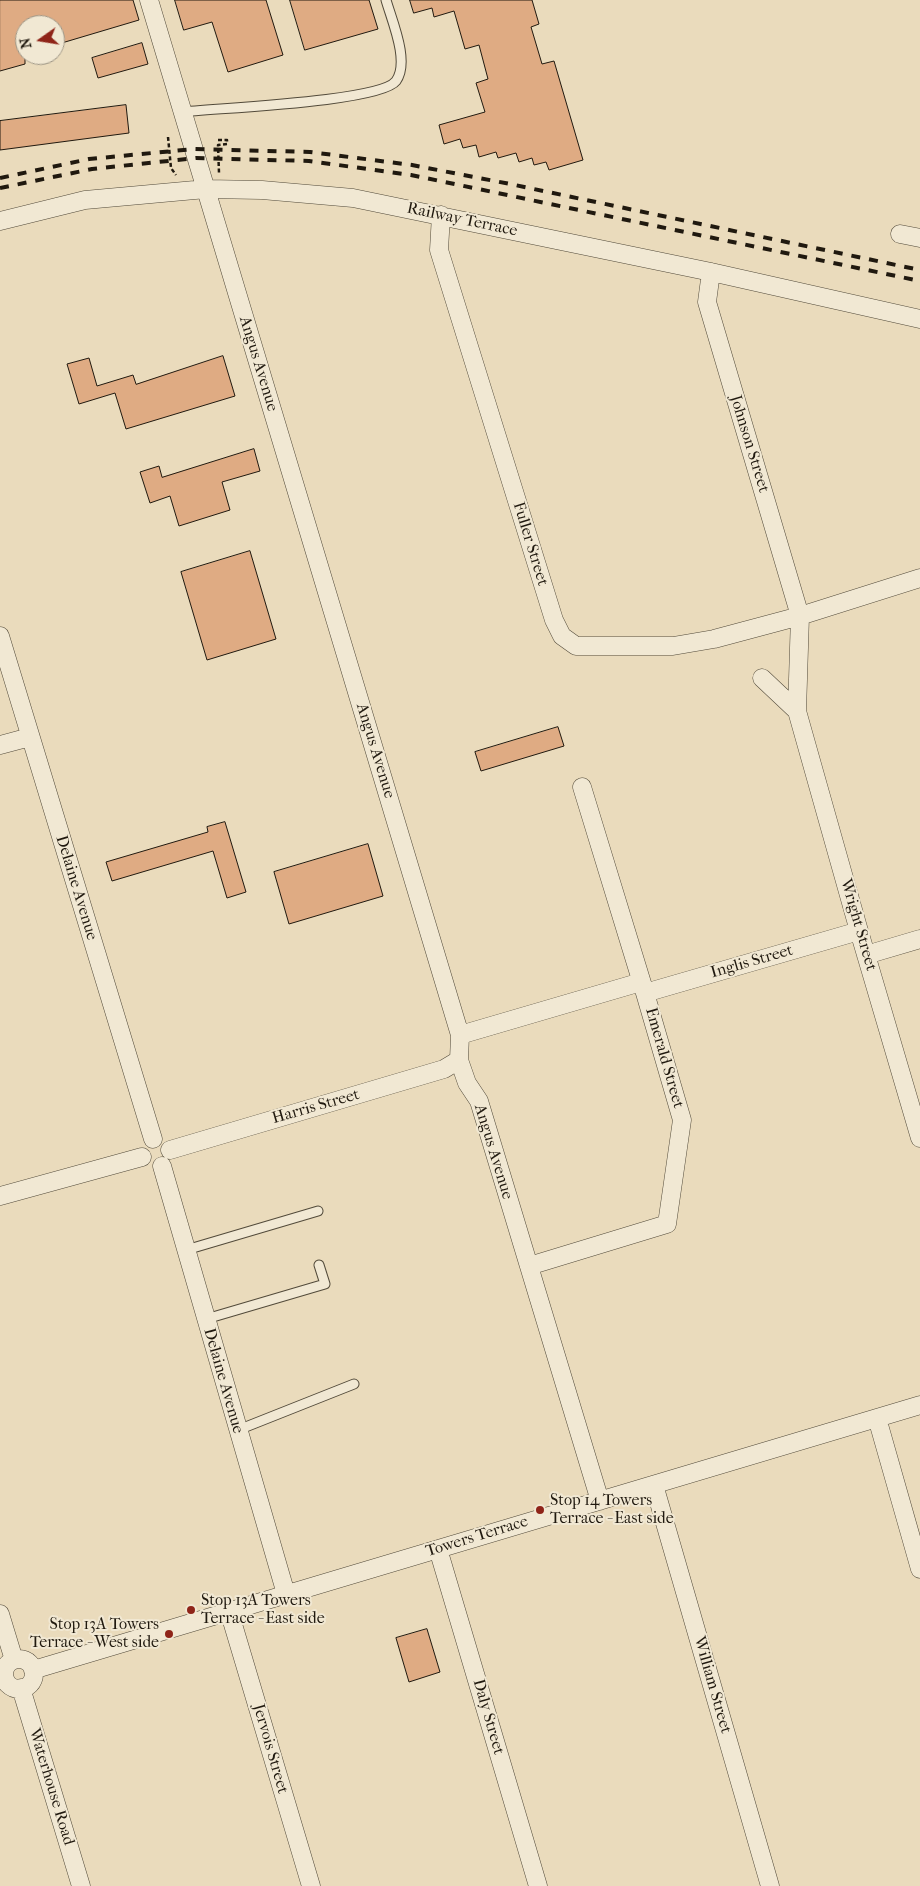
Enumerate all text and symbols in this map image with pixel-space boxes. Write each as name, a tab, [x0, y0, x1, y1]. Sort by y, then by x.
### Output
north arrow	[15, 15, 65, 65]
text: N	[16, 36, 35, 50]
street label: Railway Terrace	[405, 199, 519, 241]
street label: Angus Avenue	[234, 314, 282, 414]
street label: Johnson Street	[725, 393, 773, 495]
street label: Fuller Street	[508, 500, 552, 588]
street label: Angus Avenue	[351, 701, 399, 801]
street label: Delaine Avenue	[51, 833, 101, 943]
street label: Wright Street	[836, 877, 880, 973]
street label: Inglis Street	[709, 941, 795, 983]
street label: Emerald Street	[640, 1005, 688, 1111]
street label: Harris Street	[270, 1085, 362, 1129]
street label: Angus Avenue	[469, 1102, 517, 1202]
street label: Delaine Avenue	[199, 1326, 247, 1436]
place label: Stop 14 Towers Terrace - East side	[550, 1491, 674, 1529]
marker: Stop 14 Towers Terrace - East side	[534, 1504, 546, 1516]
street label: Towers Terrace	[423, 1512, 531, 1562]
place label: Stop 13A Towers Terrace - East side	[201, 1591, 325, 1629]
marker: Stop 13A Towers Terrace - East side	[185, 1604, 197, 1616]
place label: Stop 13A Towers Terrace - West side	[30, 1615, 159, 1653]
marker: Stop 13A Towers Terrace - West side	[163, 1628, 175, 1640]
street label: William Street	[689, 1634, 735, 1736]
street label: Daly Street	[468, 1677, 508, 1757]
street label: Jervois Street	[248, 1702, 292, 1796]
street label: Waterhouse Road	[24, 1726, 78, 1848]

